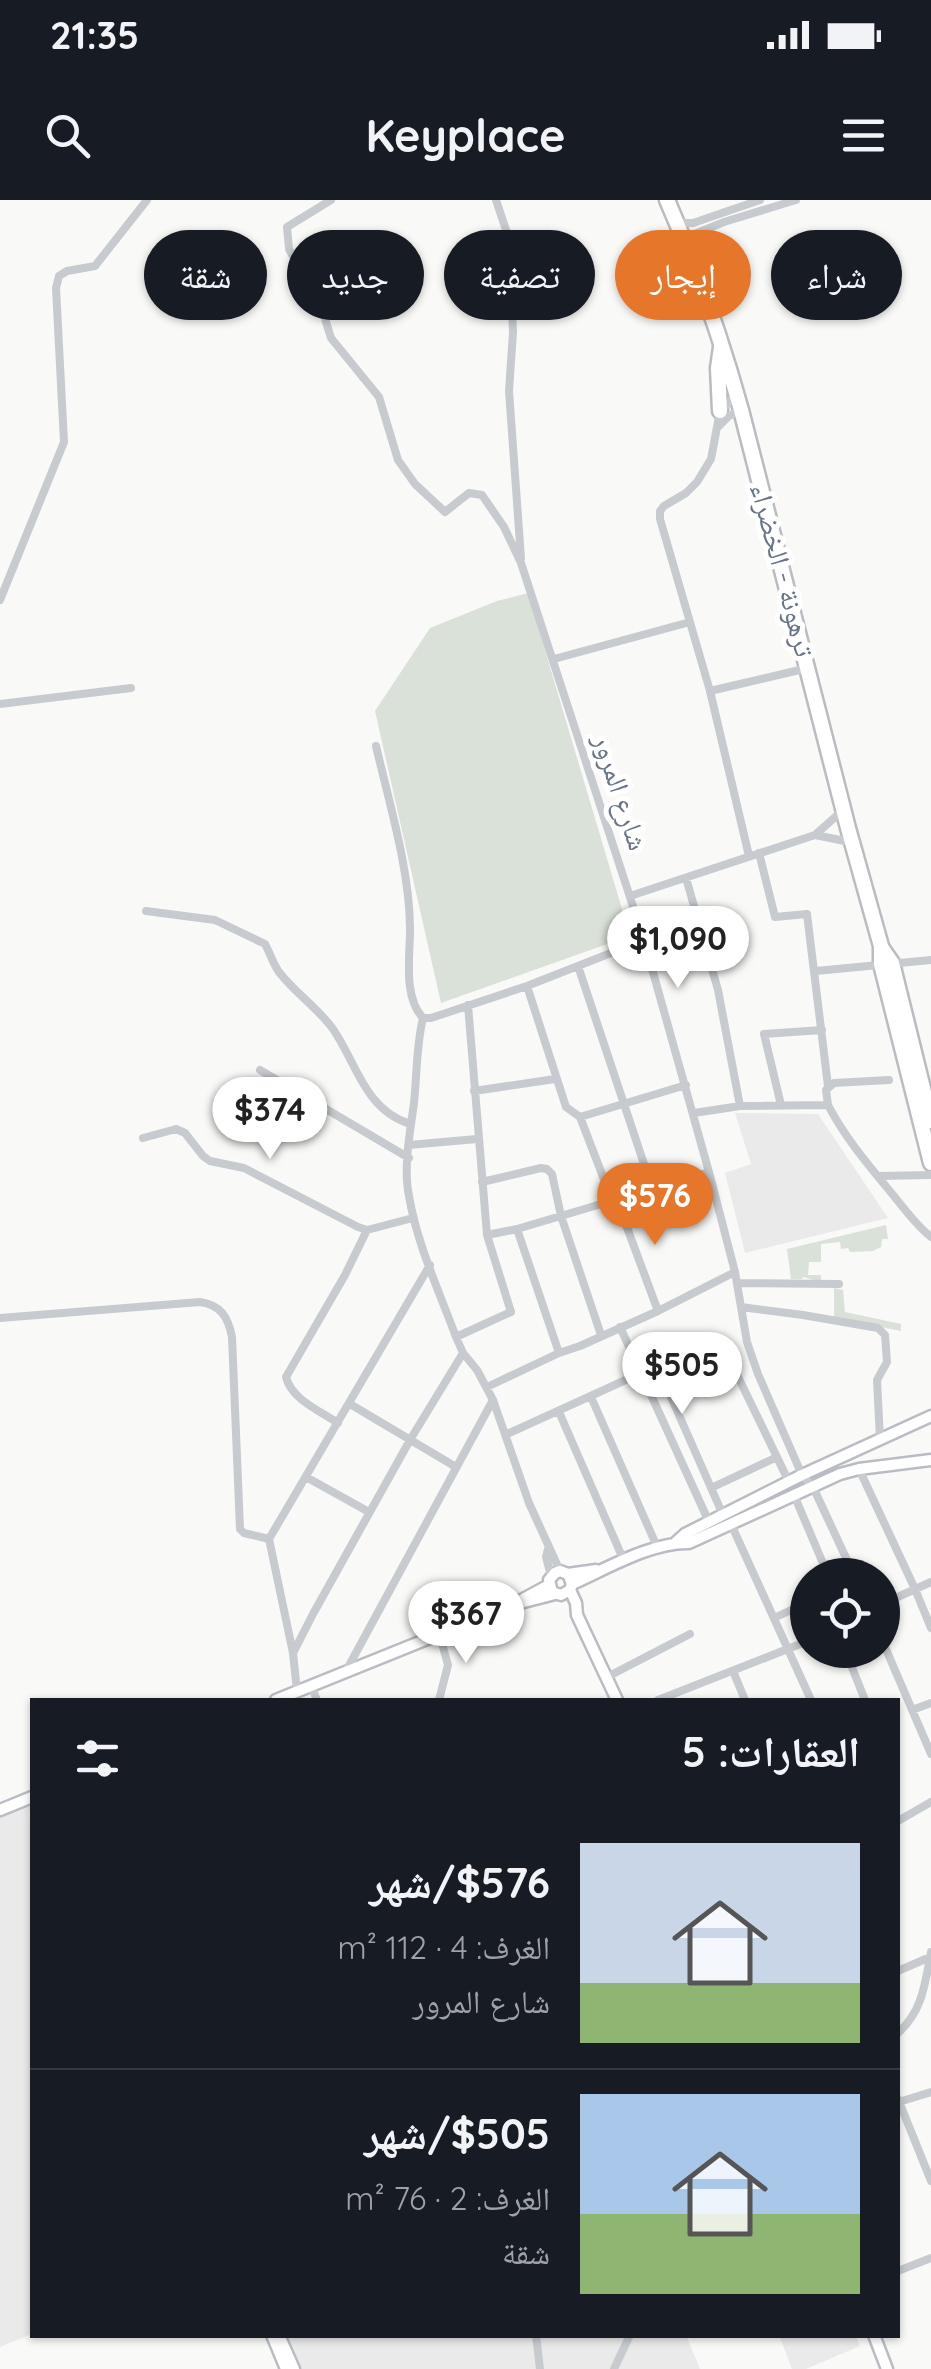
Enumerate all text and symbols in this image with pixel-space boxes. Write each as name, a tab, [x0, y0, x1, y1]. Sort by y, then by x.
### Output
text: 21:35	[50, 11, 139, 59]
text: Keyplace	[366, 107, 565, 163]
icon: search	[40, 108, 95, 163]
icon: menu	[836, 108, 891, 163]
chip: شقة	[144, 230, 267, 320]
chip: جديد	[287, 230, 424, 320]
chip: تصفية	[444, 230, 595, 320]
chip: إيجار	[615, 230, 751, 320]
chip: شراء	[771, 230, 902, 320]
street label: ترهونة - الخضراء	[744, 479, 823, 660]
street label: شارع المرور	[585, 728, 657, 855]
pin: $1,090	[597, 906, 759, 991]
text: $1,090	[629, 918, 727, 958]
pin: $374	[211, 1077, 329, 1162]
text: $374	[234, 1089, 306, 1129]
pin: $576	[596, 1163, 714, 1248]
text: $576	[619, 1175, 691, 1215]
pin: $505	[623, 1332, 741, 1417]
text: $505	[644, 1344, 720, 1384]
map controls	[790, 1558, 900, 1668]
button: locate	[790, 1558, 900, 1668]
pin: $367	[407, 1581, 525, 1666]
text: $367	[430, 1593, 502, 1633]
text: العقارات: 5	[682, 1725, 860, 1778]
icon: filters	[70, 1731, 125, 1786]
text: $576/شهر	[369, 1856, 550, 1909]
icon: home	[660, 1883, 780, 2003]
text: الغرف: 4 · 112 m²	[337, 1927, 550, 1967]
text: شارع المرور	[413, 1981, 550, 2021]
text: $505/شهر	[364, 2107, 550, 2160]
icon: home	[660, 2134, 780, 2254]
text: الغرف: 2 · 76 m²	[345, 2178, 550, 2218]
text: شقة	[502, 2232, 550, 2272]

